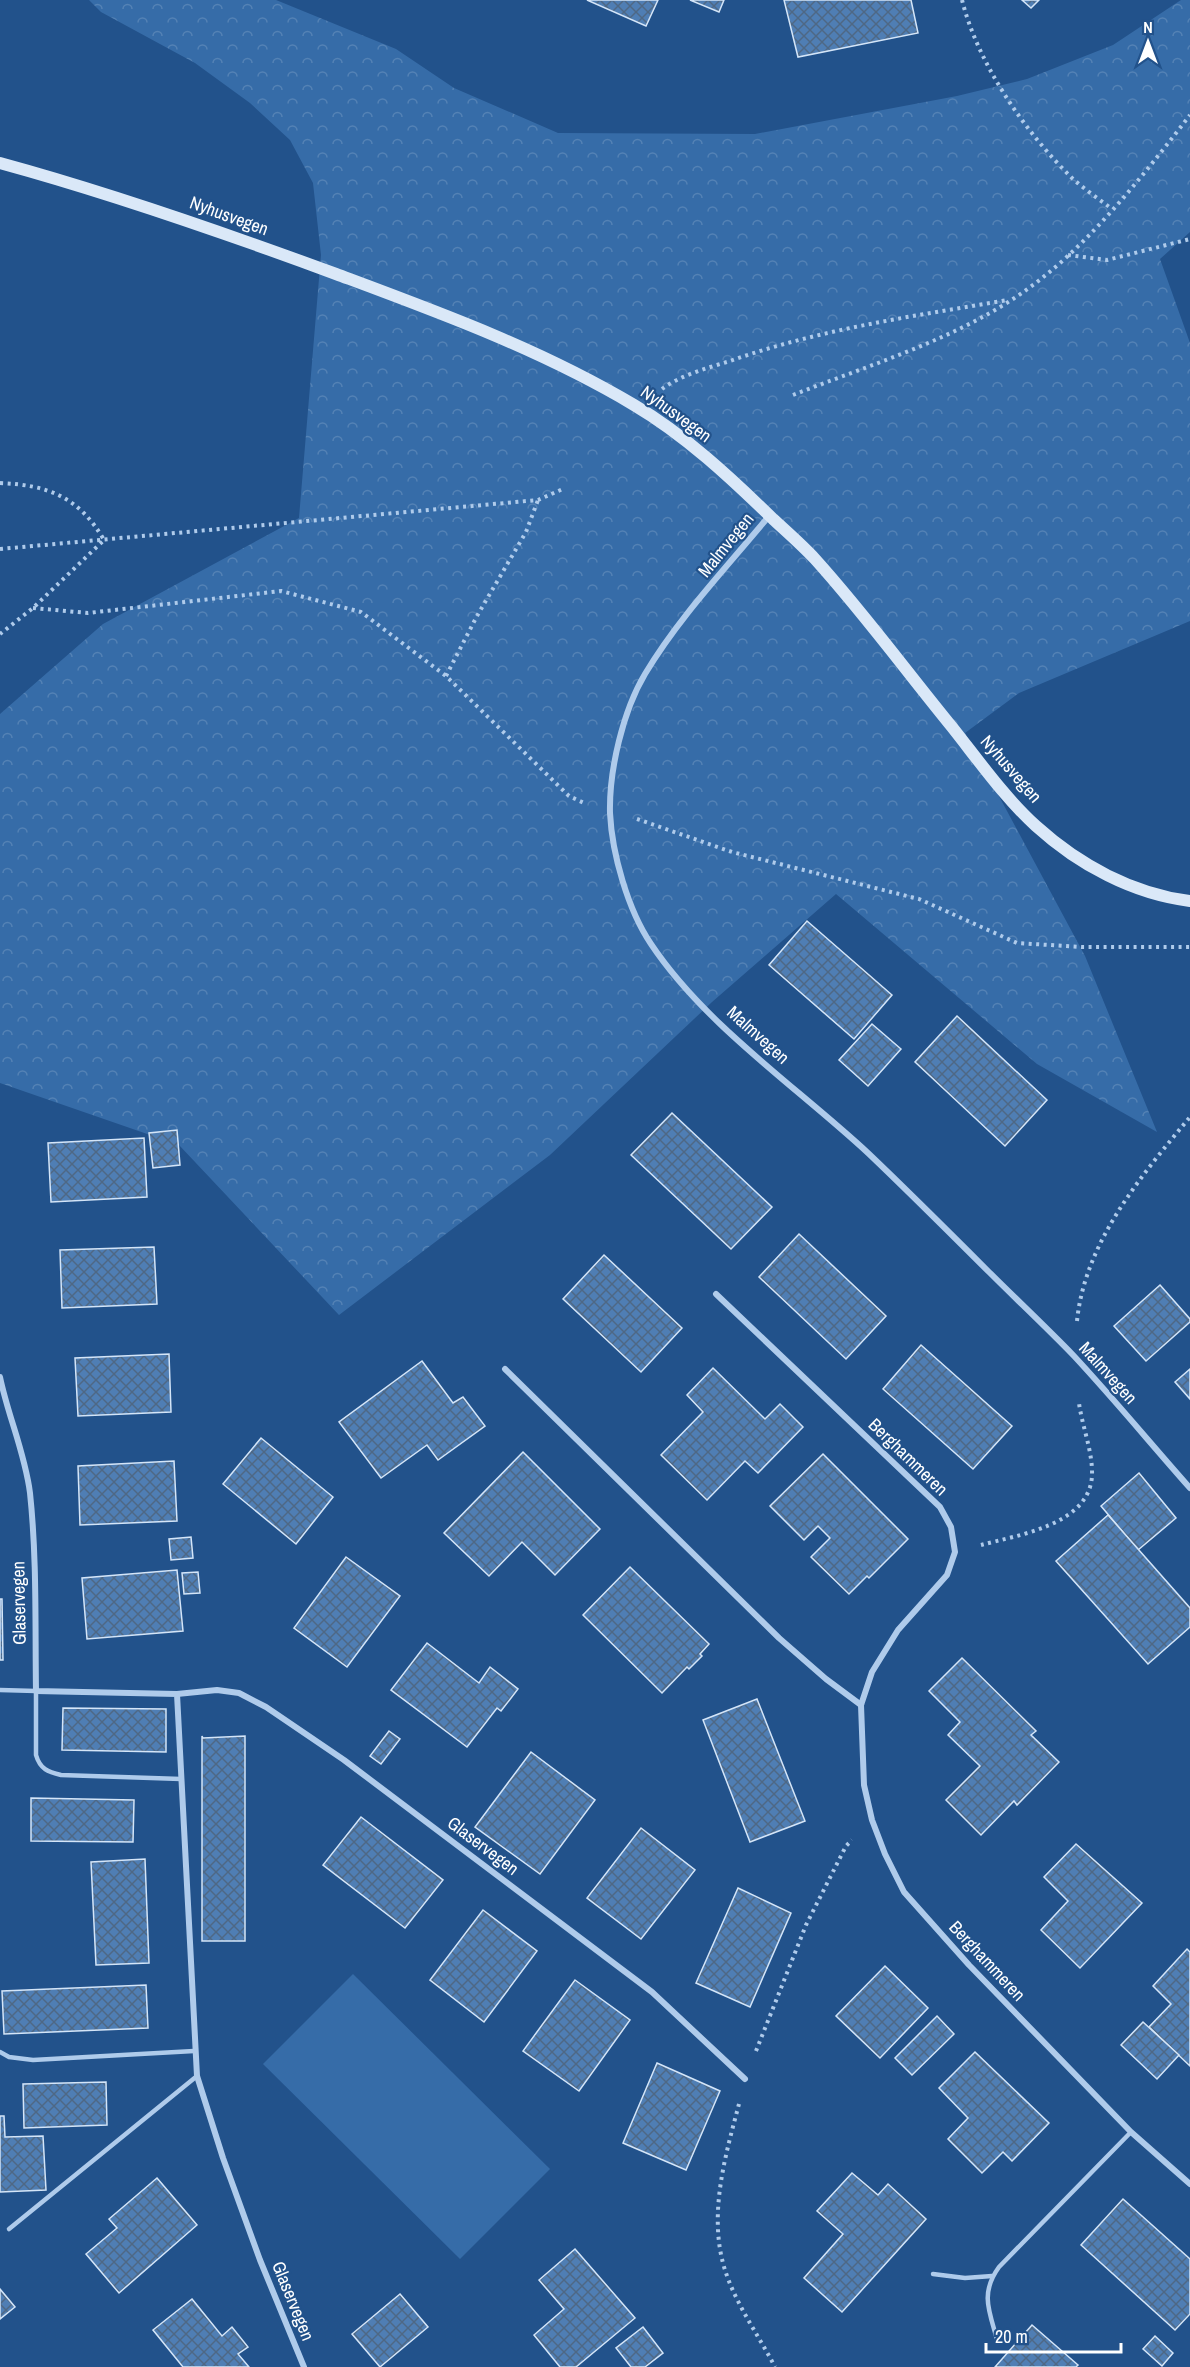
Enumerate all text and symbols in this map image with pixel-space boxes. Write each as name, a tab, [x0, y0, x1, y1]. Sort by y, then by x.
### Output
north arrow	[1118, 12, 1178, 72]
text: N	[1143, 16, 1153, 38]
street label: Nyhusvegen	[186, 190, 272, 241]
street label: Nyhusvegen	[636, 379, 717, 448]
street label: Malmvegen	[692, 507, 759, 582]
street label: Nyhusvegen	[975, 730, 1048, 808]
street label: Malmvegen	[722, 1000, 795, 1069]
street label: Malmvegen	[1074, 1336, 1143, 1409]
street label: Berghammeren	[863, 1412, 954, 1501]
street label: Glaservegen	[5, 1561, 32, 1645]
street label: Glaservegen	[442, 1810, 524, 1881]
street label: Berghammeren	[944, 1915, 1031, 2006]
street label: Glaservegen	[266, 2257, 321, 2344]
scale bar	[986, 2316, 1121, 2354]
text: 20 m	[995, 2324, 1028, 2349]

